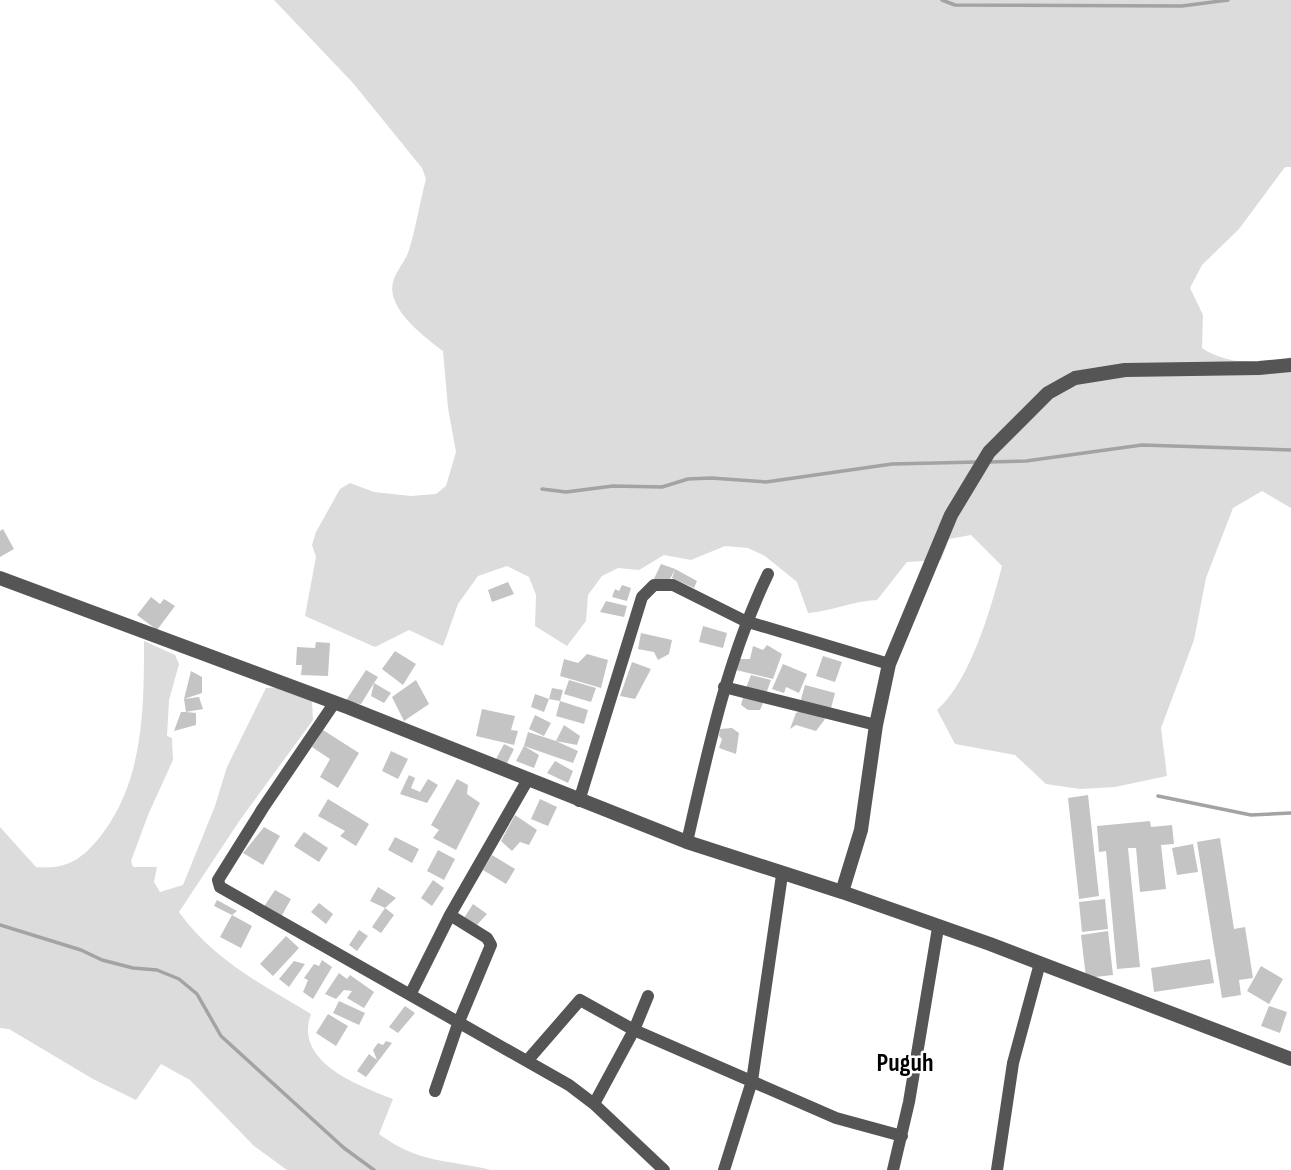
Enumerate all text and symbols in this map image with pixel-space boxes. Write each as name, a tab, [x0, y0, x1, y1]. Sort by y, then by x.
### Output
district label: Puguh	[877, 1048, 934, 1079]

